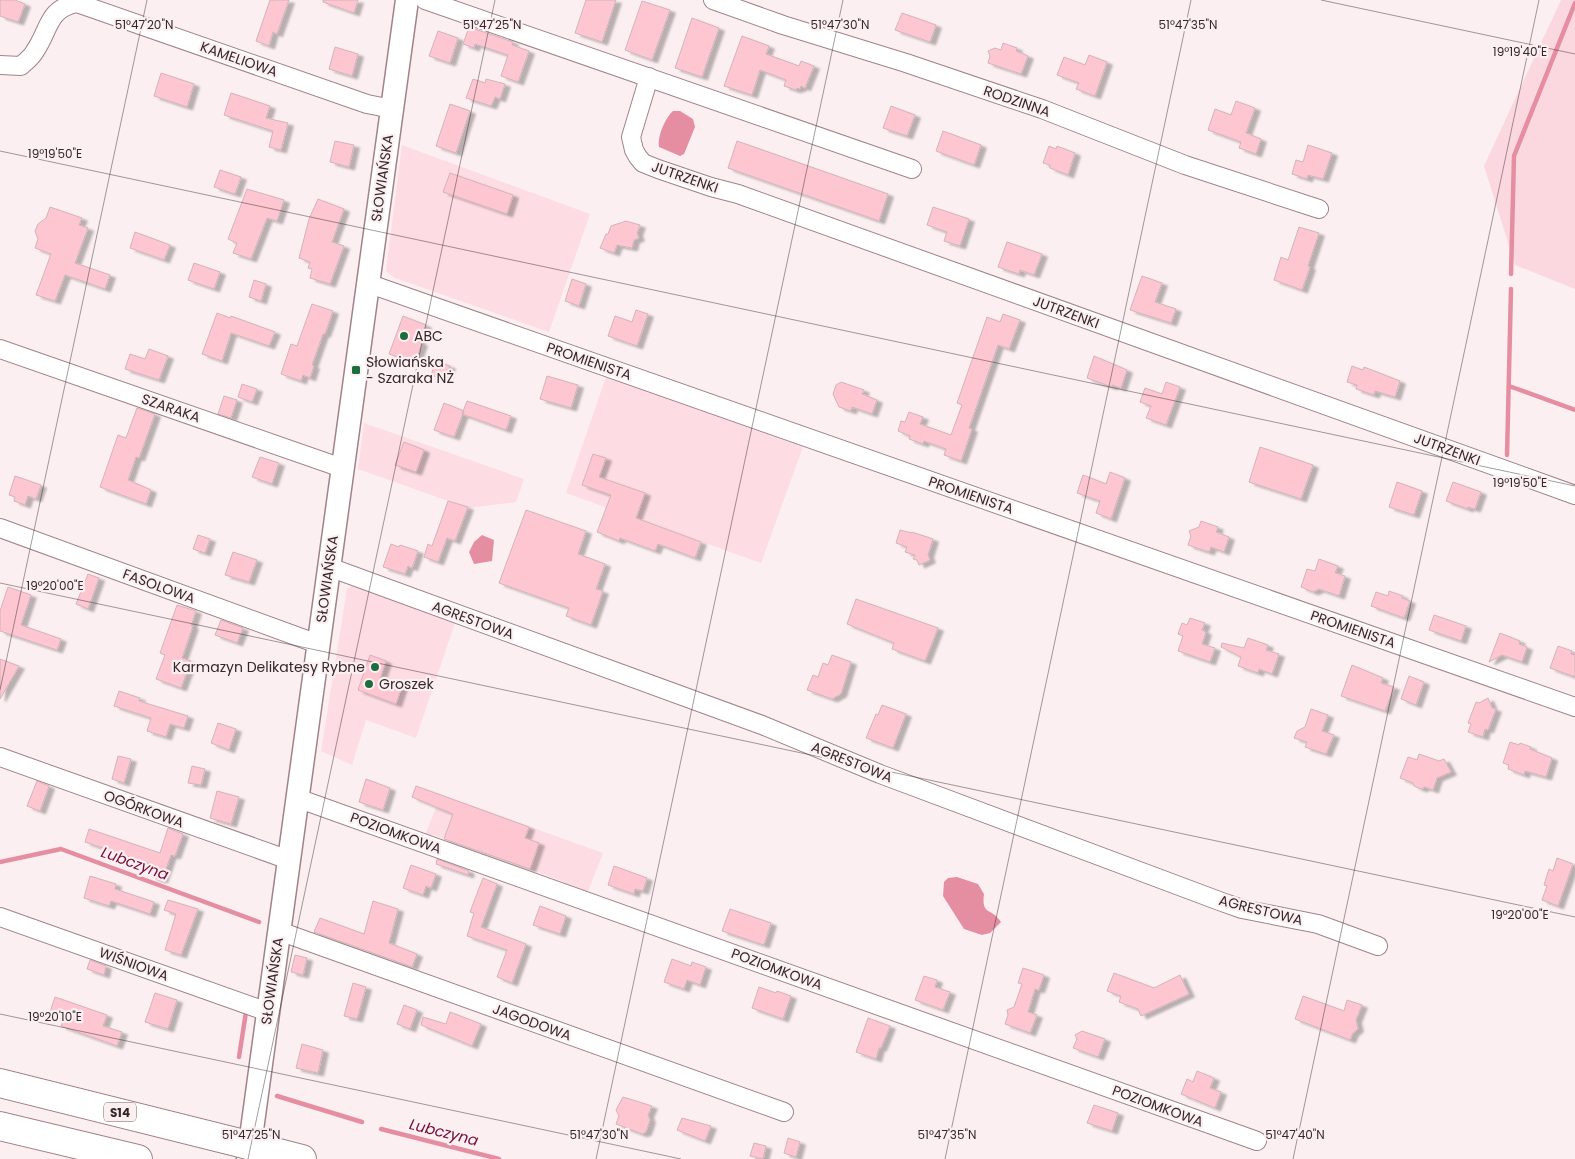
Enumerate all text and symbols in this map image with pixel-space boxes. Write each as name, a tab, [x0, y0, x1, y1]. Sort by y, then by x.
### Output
text: 51°47'20"N	[115, 16, 173, 33]
text: 51°47'25"N	[463, 16, 521, 33]
text: 51°47'30"N	[811, 16, 869, 33]
text: 51°47'35"N	[1159, 16, 1217, 33]
street label: KAMELIOWA	[198, 36, 280, 82]
text: 19°19'40"E	[1493, 43, 1547, 60]
street label: RODZINNA	[981, 80, 1053, 122]
street label: SŁOWIAŃSKA	[366, 133, 398, 223]
text: 19°19'50"E	[28, 145, 82, 162]
street label: JUTRZENKI	[649, 156, 721, 198]
street label: JUTRZENKI	[1030, 291, 1102, 333]
place label: ABC	[414, 326, 443, 346]
marker: ABC	[398, 330, 410, 342]
street label: PROMIENISTA	[544, 337, 634, 385]
place label: Słowiańska - Szaraka NŻ	[366, 352, 454, 388]
marker: Słowiańska - Szaraka NŻ	[350, 364, 362, 376]
street label: SZARAKA	[139, 389, 203, 427]
street label: JUTRZENKI	[1411, 428, 1483, 470]
street label: PROMIENISTA	[926, 471, 1016, 519]
text: 19°19'50"E	[1493, 474, 1547, 491]
street label: SŁOWIAŃSKA	[311, 534, 343, 624]
street label: FASOLOWA	[120, 564, 198, 608]
text: 19°20'00"E	[26, 577, 84, 594]
street label: AGRESTOWA	[429, 596, 517, 644]
street label: PROMIENISTA	[1308, 605, 1398, 653]
place label: Karmazyn Delikatesy Rybne	[173, 657, 365, 677]
marker: Karmazyn Delikatesy Rybne	[369, 661, 381, 673]
place label: Groszek	[379, 674, 434, 694]
marker: Groszek	[363, 678, 375, 690]
street label: AGRESTOWA	[808, 737, 896, 787]
street label: OGÓRKOWA	[101, 785, 187, 833]
street label: POZIOMKOWA	[348, 807, 444, 859]
water label: Lubczyna	[98, 841, 172, 885]
street label: AGRESTOWA	[1217, 890, 1305, 930]
text: 19°20'00"E	[1491, 906, 1549, 923]
street label: SŁOWIAŃSKA	[256, 936, 288, 1026]
street label: WIŚNIOWA	[96, 942, 172, 986]
street label: POZIOMKOWA	[729, 943, 825, 995]
street label: JAGODOWA	[490, 998, 574, 1046]
text: 19°20'10"E	[28, 1008, 82, 1025]
street label: POZIOMKOWA	[1110, 1080, 1206, 1132]
road number: S14	[104, 1102, 136, 1122]
water label: Lubczyna	[407, 1113, 481, 1151]
text: 51°47'25"N	[222, 1126, 280, 1143]
text: 51°47'30"N	[570, 1126, 628, 1143]
text: 51°47'35"N	[918, 1126, 976, 1143]
text: 51°47'40"N	[1265, 1126, 1325, 1143]

